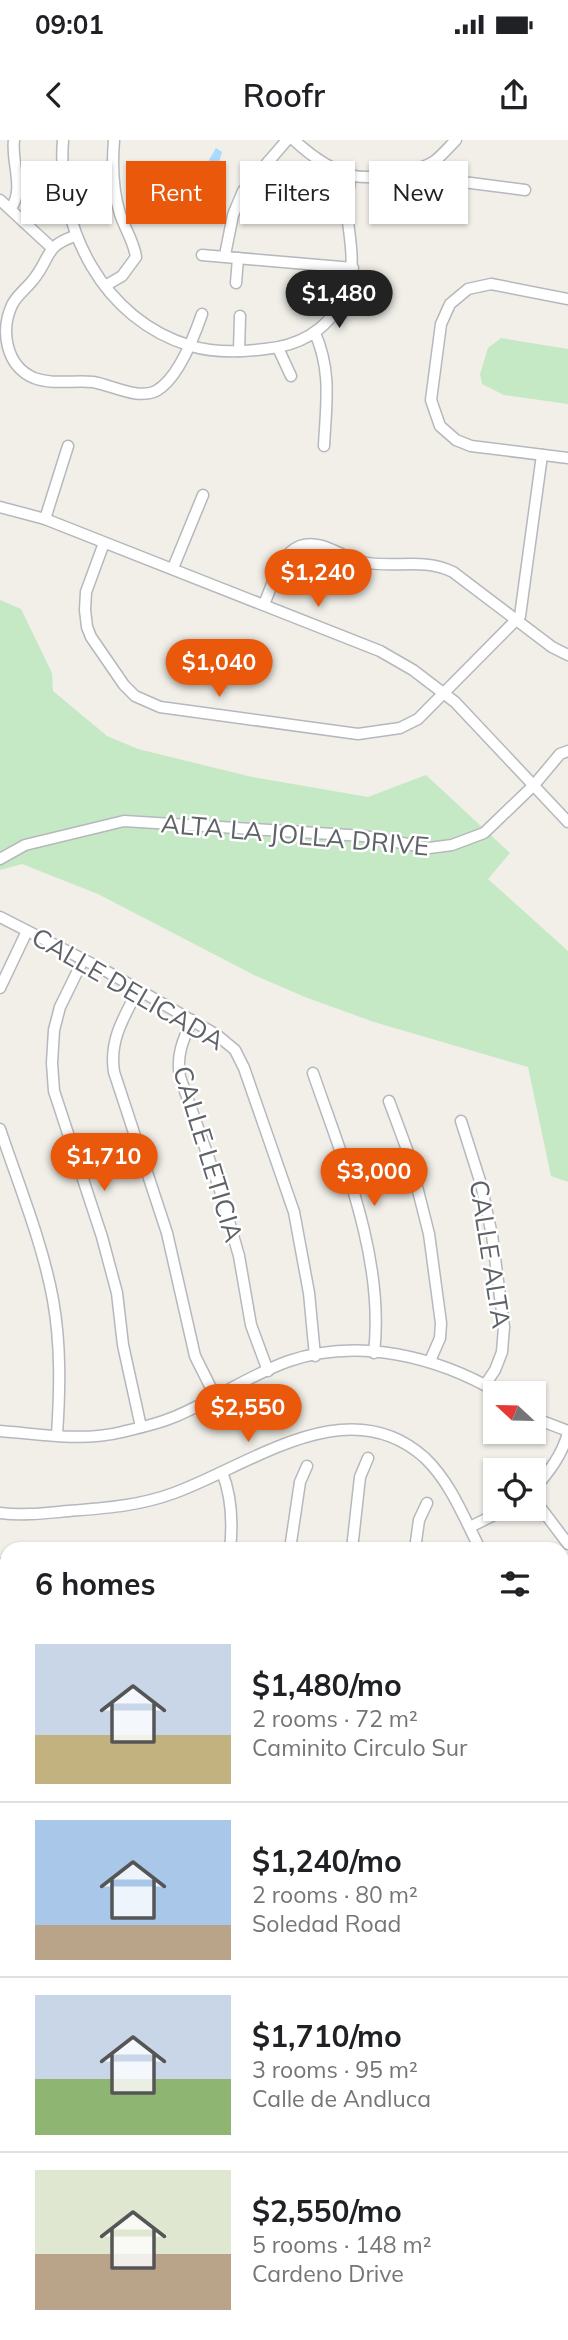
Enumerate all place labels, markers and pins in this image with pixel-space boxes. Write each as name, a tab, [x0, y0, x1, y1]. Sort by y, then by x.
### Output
pin: $1,480	[282, 270, 396, 330]
pin: $1,240	[261, 550, 375, 609]
pin: $1,040	[162, 640, 276, 699]
pin: $1,710	[47, 1133, 161, 1193]
pin: $3,000	[317, 1149, 431, 1208]
pin: $2,550	[191, 1384, 305, 1444]

